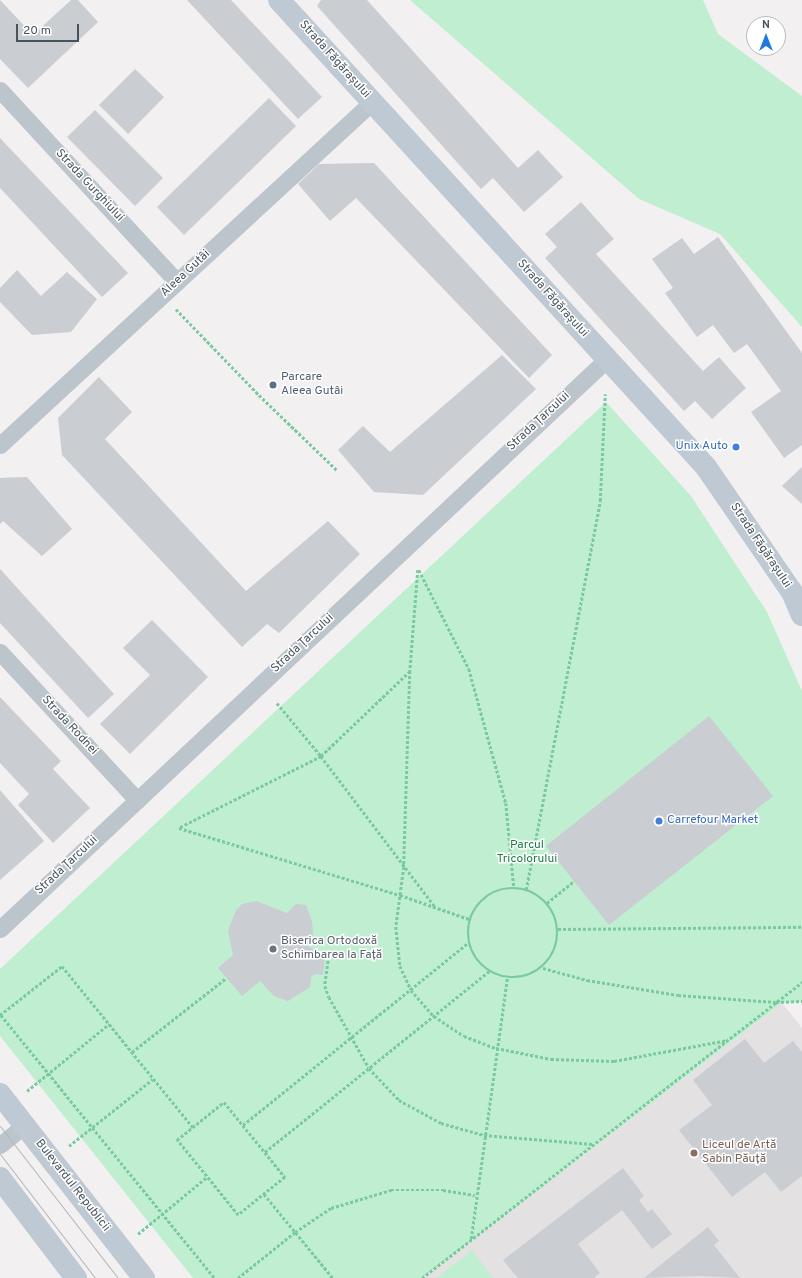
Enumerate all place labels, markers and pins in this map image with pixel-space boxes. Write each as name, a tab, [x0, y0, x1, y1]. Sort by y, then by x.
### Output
place label: Parcare Aleea Gutâi	[281, 371, 343, 399]
marker: Parcare Aleea Gutâi	[268, 380, 278, 390]
place label: Unix Auto	[675, 440, 728, 454]
marker: Unix Auto	[731, 442, 741, 452]
place label: Carrefour Market	[667, 814, 758, 828]
marker: Carrefour Market	[654, 816, 664, 826]
place label: Biserica Ortodoxă Schimbarea la Față	[281, 935, 382, 963]
marker: Biserica Ortodoxă Schimbarea la Față	[268, 944, 278, 954]
place label: Liceul de Artă Sabin Păuță	[702, 1139, 777, 1167]
marker: Liceul de Artă Sabin Păuță	[689, 1148, 699, 1158]

